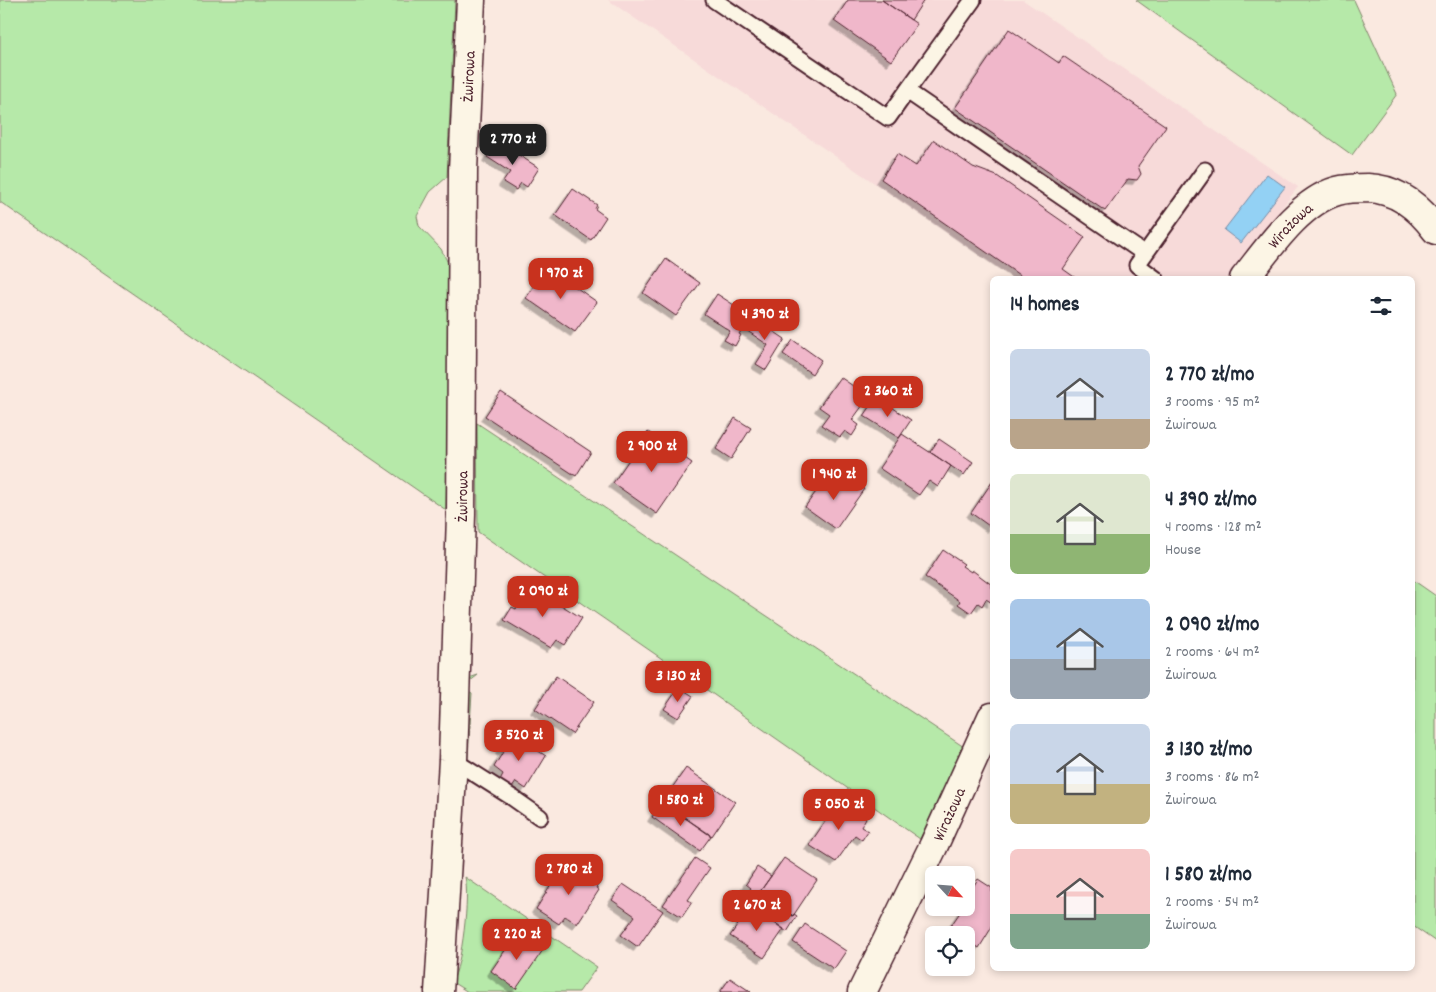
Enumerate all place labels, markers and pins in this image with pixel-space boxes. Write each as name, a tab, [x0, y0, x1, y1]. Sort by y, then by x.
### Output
pin: 2 770 zł	[461, 124, 565, 166]
pin: 1 970 zł	[509, 258, 613, 300]
pin: 4 390 zł	[713, 298, 817, 341]
pin: 2 360 zł	[836, 376, 940, 418]
pin: 2 900 zł	[600, 430, 704, 473]
pin: 1 940 zł	[782, 458, 886, 501]
pin: 2 090 zł	[491, 576, 595, 618]
pin: 3 130 zł	[626, 660, 730, 703]
pin: 3 520 zł	[467, 720, 571, 762]
pin: 1 580 zł	[629, 784, 733, 827]
pin: 5 050 zł	[787, 788, 891, 831]
pin: 2 780 zł	[517, 854, 621, 896]
pin: 2 670 zł	[705, 890, 809, 932]
pin: 2 220 zł	[465, 918, 569, 961]

